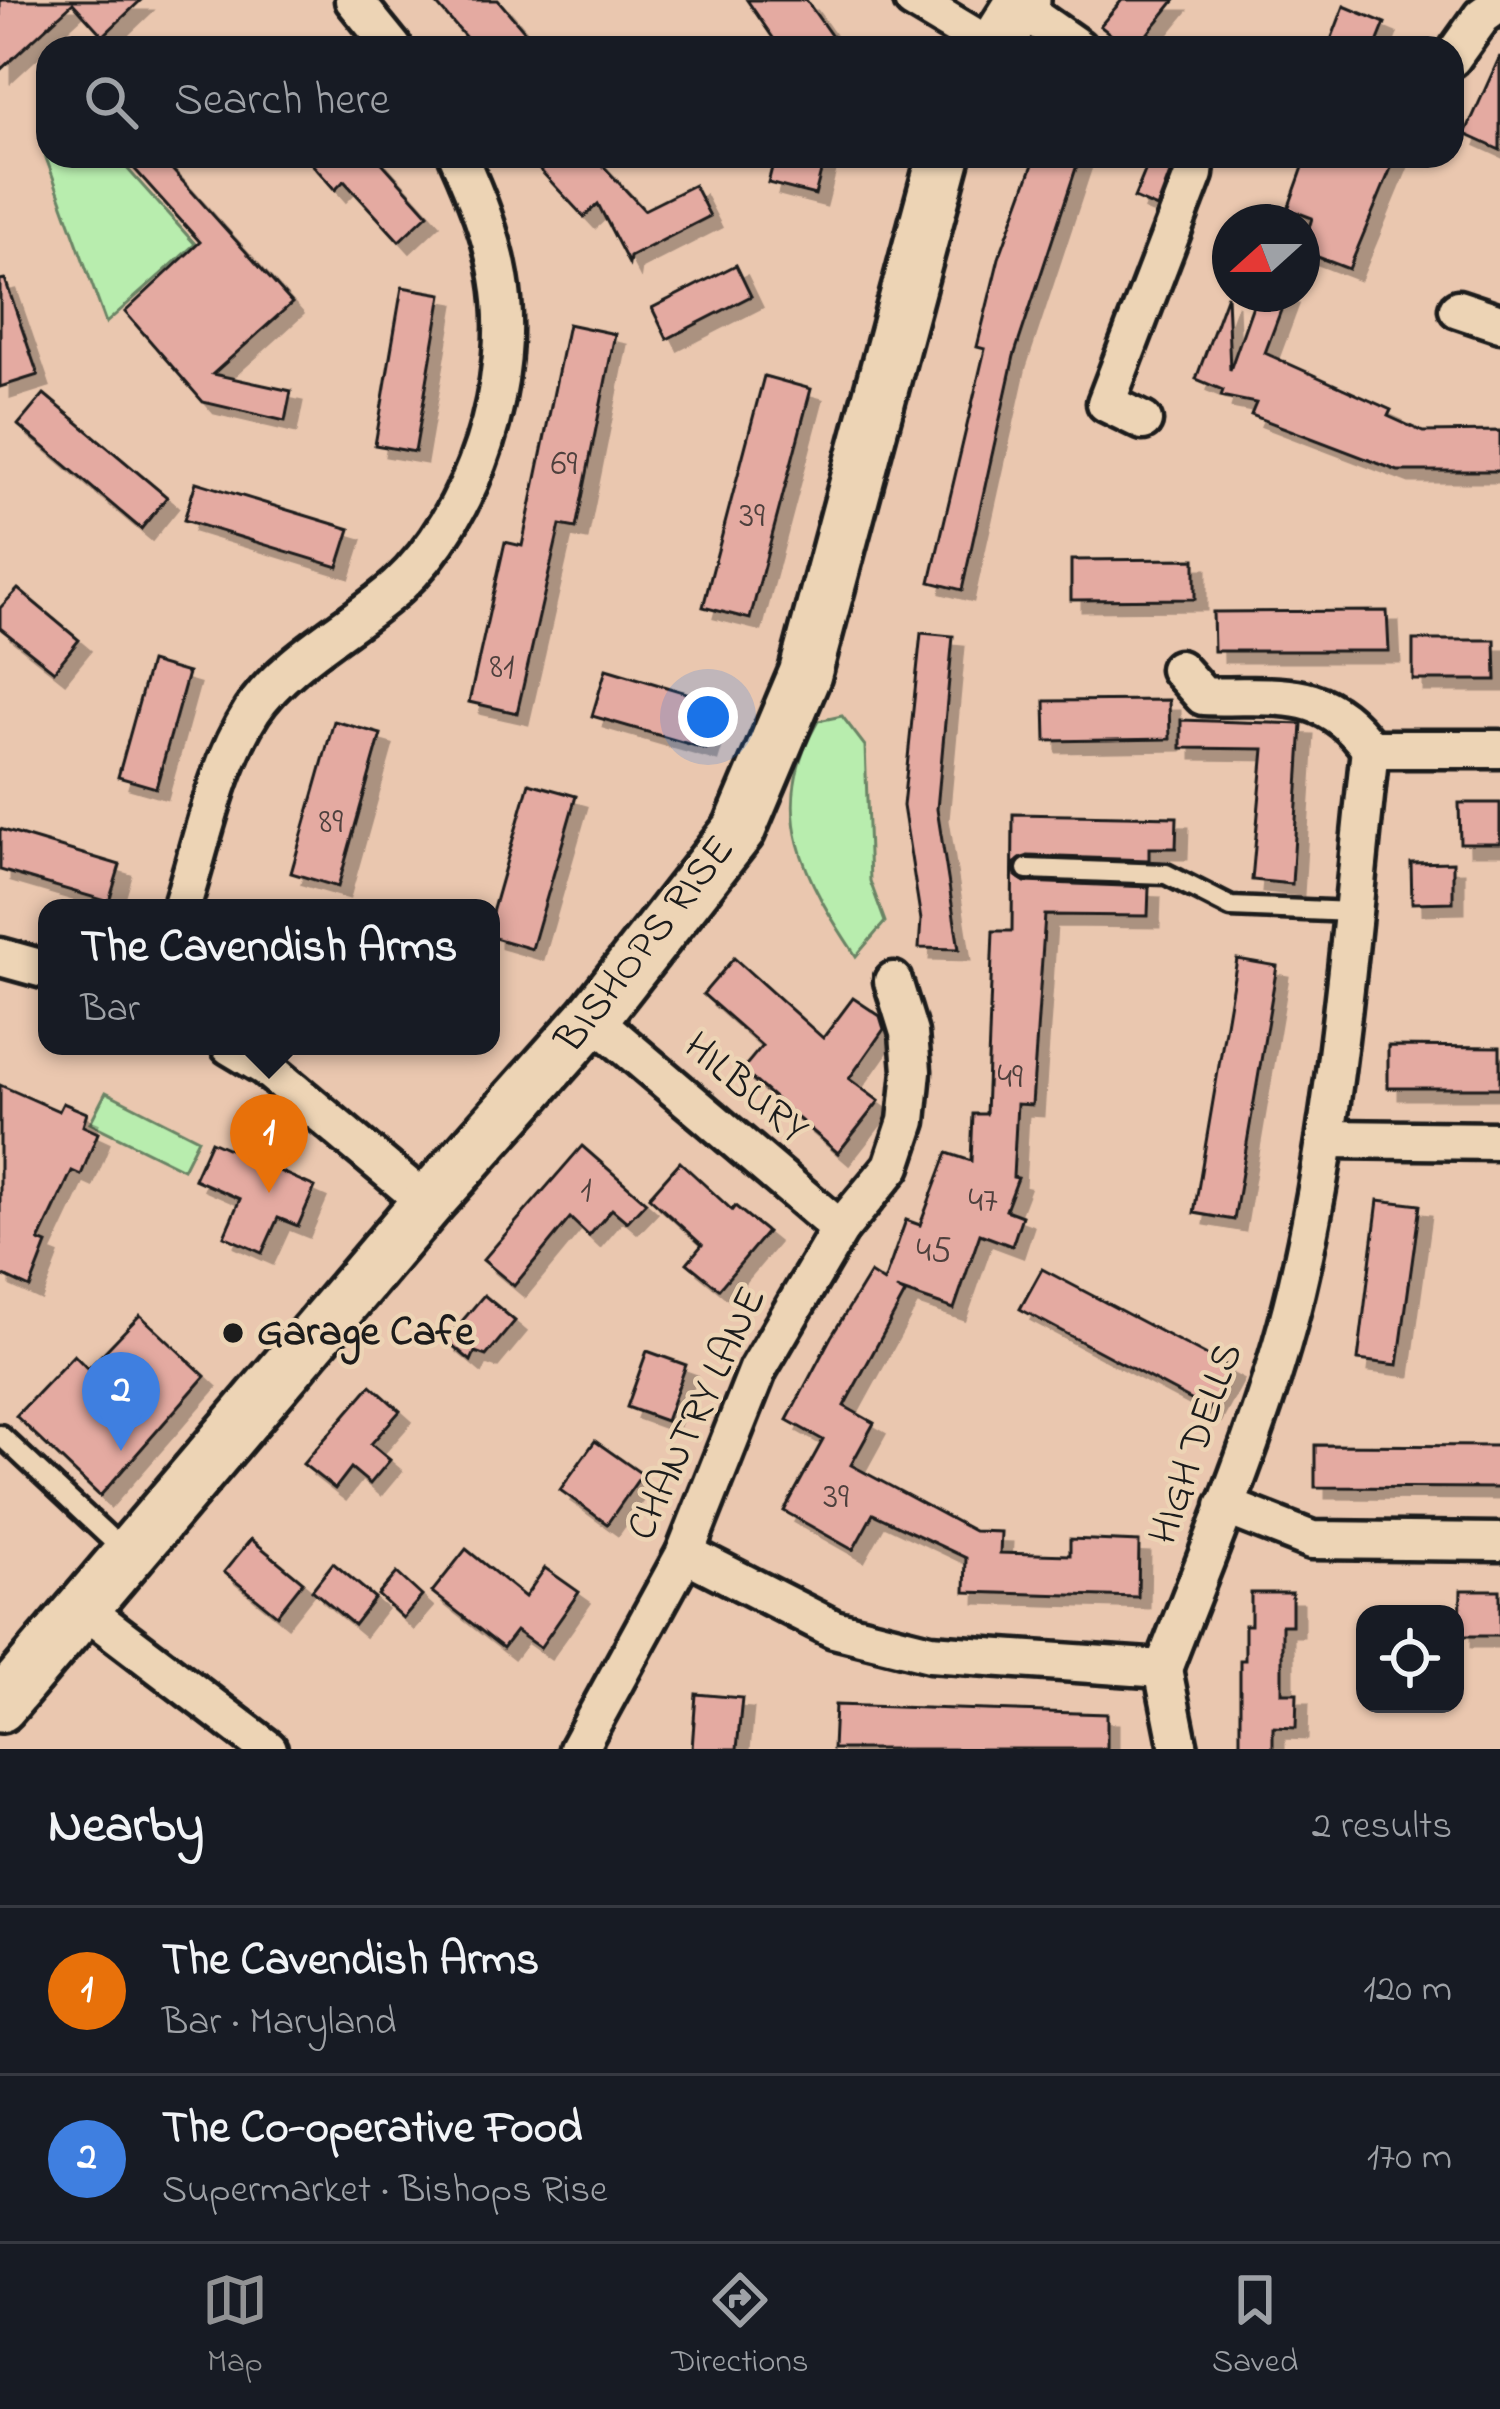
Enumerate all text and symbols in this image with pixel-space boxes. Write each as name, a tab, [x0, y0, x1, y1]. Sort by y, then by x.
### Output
search box	[36, 36, 1464, 168]
icon: search	[78, 69, 144, 135]
text: Search here	[174, 69, 390, 135]
north arrow	[1212, 204, 1320, 312]
house number: 69	[551, 439, 577, 492]
house number: 39	[739, 491, 765, 544]
house number: 81	[490, 642, 514, 695]
your location	[678, 687, 738, 747]
house number: 89	[319, 797, 343, 850]
street label: BISHOPS RISE	[541, 823, 751, 1068]
popup	[38, 899, 500, 1055]
text: The Cavendish Arms	[80, 916, 458, 982]
text: Bar	[80, 982, 140, 1039]
street label: HILBURY	[669, 1018, 821, 1160]
house number: 49	[997, 1052, 1023, 1105]
pin: 1	[230, 1094, 308, 1193]
house number: 1	[580, 1165, 592, 1218]
house number: 47	[968, 1176, 998, 1229]
house number: 45	[916, 1226, 952, 1279]
street label: CHANTRY LANE	[612, 1277, 784, 1551]
place label: Garage Cafe	[257, 1303, 475, 1365]
marker: Garage Cafe	[220, 1320, 246, 1346]
street label: HIGH DELLS	[1134, 1335, 1260, 1553]
pin: 2	[82, 1352, 160, 1451]
house number: 39	[823, 1472, 849, 1525]
map controls	[1356, 1605, 1464, 1713]
button: locate	[1356, 1605, 1464, 1713]
text: Nearby	[48, 1790, 204, 1865]
text: 2 results	[1312, 1799, 1452, 1856]
text: The Cavendish Arms	[162, 1929, 539, 1995]
text: 1	[81, 1962, 93, 2019]
text: 120 m	[1363, 1962, 1452, 2019]
text: Bar · Maryland	[162, 1995, 396, 2052]
text: The Co-operative Food	[162, 2097, 582, 2163]
text: 2	[77, 2130, 97, 2187]
text: 170 m	[1367, 2130, 1452, 2187]
text: Supermarket · Bishops Rise	[162, 2163, 608, 2220]
tab: Map	[202, 2267, 268, 2387]
tab: Directions	[671, 2267, 809, 2387]
tab: Saved	[1212, 2267, 1298, 2387]

